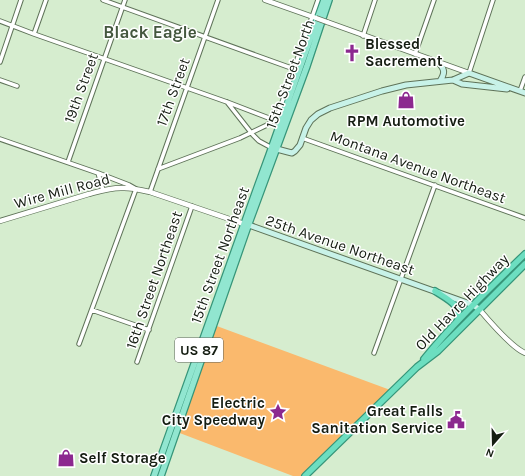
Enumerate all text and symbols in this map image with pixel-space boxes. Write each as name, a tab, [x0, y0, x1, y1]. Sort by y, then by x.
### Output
street label: 15th Street North	[262, 17, 318, 131]
district label: Black Eagle	[103, 22, 197, 42]
place label: Blessed Sacrement	[365, 35, 443, 70]
church icon: Blessed Sacrement	[342, 43, 362, 63]
street label: 19th Street	[60, 50, 102, 125]
street label: 17th Street	[152, 55, 194, 129]
shop icon: RPM Automotive	[396, 90, 416, 110]
place label: RPM Automotive	[347, 112, 465, 130]
street label: Montana Avenue Northeast	[328, 127, 509, 207]
street label: Wire Mill Road	[12, 170, 112, 212]
street label: 15th Street Northeast	[187, 184, 253, 326]
street label: 16th Street Northeast	[122, 208, 186, 351]
street label: 25th Avenue Northeast	[263, 211, 417, 279]
street label: Old Havre Highway	[411, 250, 513, 354]
road number: US 87	[175, 338, 223, 362]
place label: Electric City Speedway	[162, 394, 265, 429]
place icon: Electric City Speedway	[268, 402, 288, 422]
place label: Great Falls Sanitation Service	[311, 402, 443, 437]
public building icon: Great Falls Sanitation Service	[446, 410, 466, 430]
north arrow	[473, 424, 513, 464]
text: N	[484, 445, 496, 460]
shop icon: Self Storage	[56, 448, 76, 468]
place label: Self Storage	[79, 449, 166, 467]

